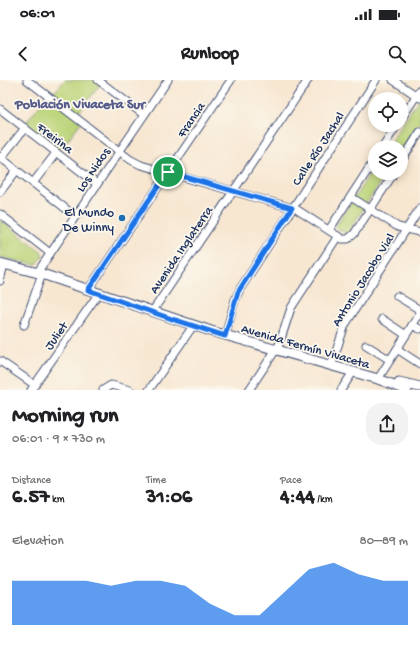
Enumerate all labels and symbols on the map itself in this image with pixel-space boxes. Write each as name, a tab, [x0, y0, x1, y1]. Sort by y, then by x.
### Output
district label: Población Vivaceta Sur	[14, 97, 147, 114]
street label: Francia	[174, 99, 210, 142]
street label: Calle Río Jachal	[290, 110, 349, 189]
street label: Freirina	[33, 120, 76, 158]
street label: Los Nidos	[74, 145, 115, 195]
pin	[151, 155, 185, 189]
street label: Avenida Inglaterra	[147, 203, 217, 297]
place label: El Mundo De Winny	[62, 206, 115, 236]
marker: El Mundo De Winny	[117, 213, 127, 223]
street label: Antonio Jacobo Vial	[329, 231, 399, 330]
street label: Juliet	[42, 318, 73, 353]
street label: Avenida Fermín Vivaceta	[239, 322, 372, 373]

